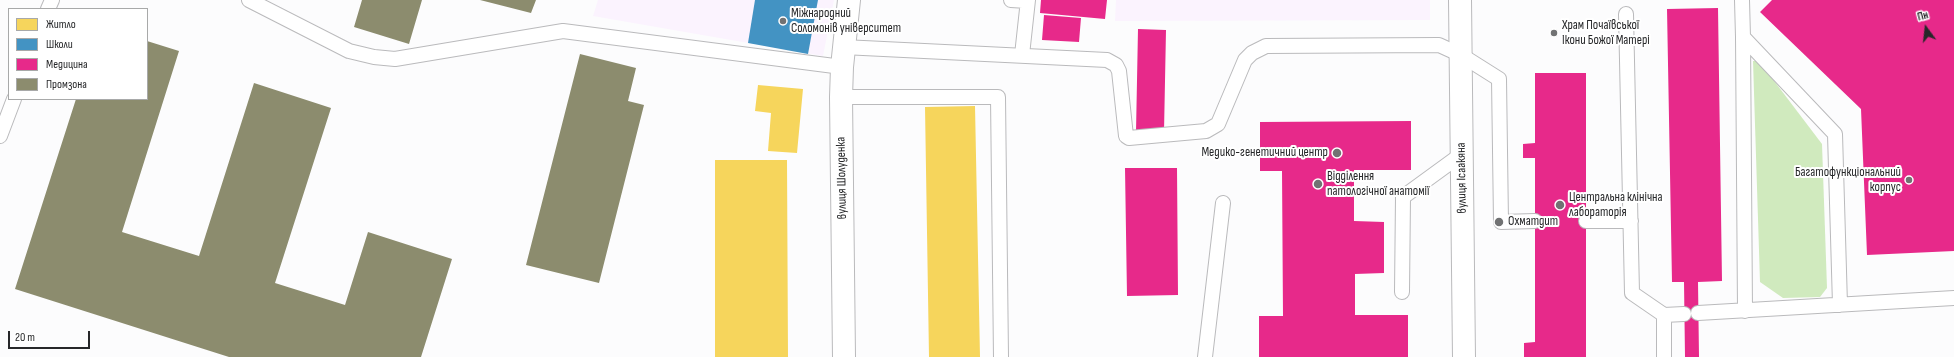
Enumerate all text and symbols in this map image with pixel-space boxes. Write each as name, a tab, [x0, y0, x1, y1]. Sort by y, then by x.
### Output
place label: Міжнародний Соломонів університет	[791, 6, 901, 37]
legend	[8, 8, 148, 100]
north arrow	[1906, 8, 1946, 48]
text: Пн	[1916, 8, 1930, 24]
marker: Міжнародний Соломонів університет	[778, 16, 788, 26]
text: Житло	[46, 17, 76, 32]
place label: Храм Почаївської Ікони Божої Матері	[1562, 18, 1650, 49]
marker: Храм Почаївської Ікони Божої Матері	[1549, 28, 1559, 38]
text: Школи	[46, 37, 73, 52]
text: Медицина	[46, 57, 88, 72]
text: Промзона	[46, 77, 87, 92]
street label: вулиця Шолуденка	[833, 137, 851, 219]
street label: вулиця Ісаакяна	[1454, 142, 1470, 214]
place label: Медико-генетичний центр	[1201, 145, 1328, 161]
marker: Медико-генетичний центр	[1331, 147, 1343, 159]
place label: Багатофункціональний корпус	[1795, 165, 1901, 196]
place label: Відділення патологічної анатомії	[1327, 169, 1429, 200]
marker: Багатофункціональний корпус	[1904, 175, 1914, 185]
marker: Відділення патологічної анатомії	[1312, 178, 1324, 190]
place label: Центральна клінічна лабораторія	[1569, 190, 1663, 221]
marker: Центральна клінічна лабораторія	[1554, 199, 1566, 211]
place label: Охматдит	[1508, 214, 1558, 230]
marker: Охматдит	[1493, 216, 1505, 228]
scale bar	[10, 323, 92, 349]
text: 20 m	[15, 330, 35, 345]

